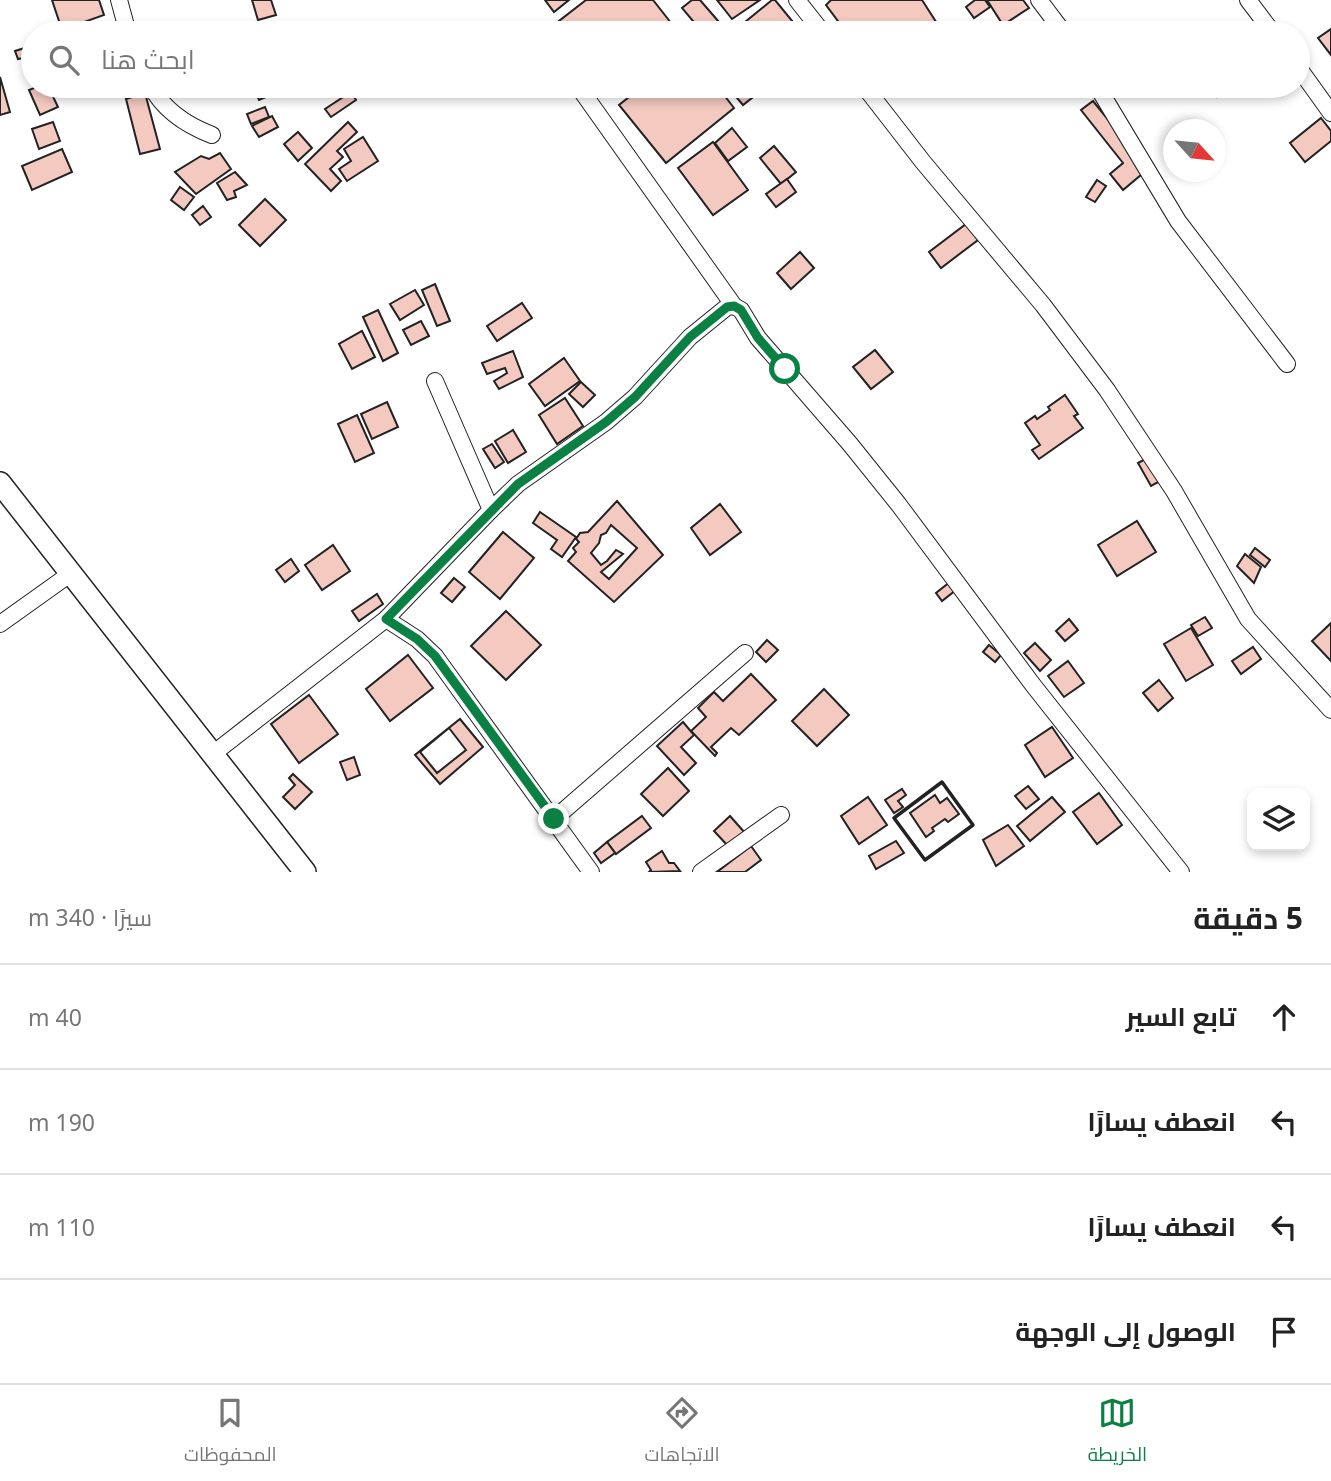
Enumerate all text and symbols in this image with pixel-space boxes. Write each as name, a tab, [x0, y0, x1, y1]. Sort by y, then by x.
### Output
search box	[21, 21, 1310, 98]
icon: search	[45, 41, 83, 79]
text: ابحث هنا	[101, 41, 195, 77]
north arrow	[1163, 119, 1226, 182]
route start	[769, 353, 800, 384]
map controls	[1247, 788, 1310, 851]
button: layers	[1247, 788, 1310, 851]
route end	[538, 803, 569, 834]
text: 5 دقيقة	[1193, 897, 1303, 938]
text: سيرًا · 340 m	[28, 901, 152, 933]
text: تابع السير	[1126, 998, 1236, 1034]
icon: ahead	[1265, 998, 1303, 1036]
text: 40 m	[28, 1001, 82, 1033]
text: انعطف يسارًا	[1087, 1103, 1236, 1139]
icon: left	[1265, 1103, 1303, 1141]
text: 190 m	[28, 1106, 95, 1138]
text: انعطف يسارًا	[1087, 1208, 1236, 1244]
icon: left	[1265, 1208, 1303, 1246]
text: 110 m	[28, 1211, 95, 1243]
text: الوصول إلى الوجهة	[1015, 1313, 1236, 1349]
icon: arrive	[1265, 1313, 1303, 1351]
tab: المحفوظات	[184, 1394, 277, 1472]
tab: الاتجاهات	[644, 1394, 720, 1472]
tab: الخريطة	[1088, 1394, 1147, 1472]

